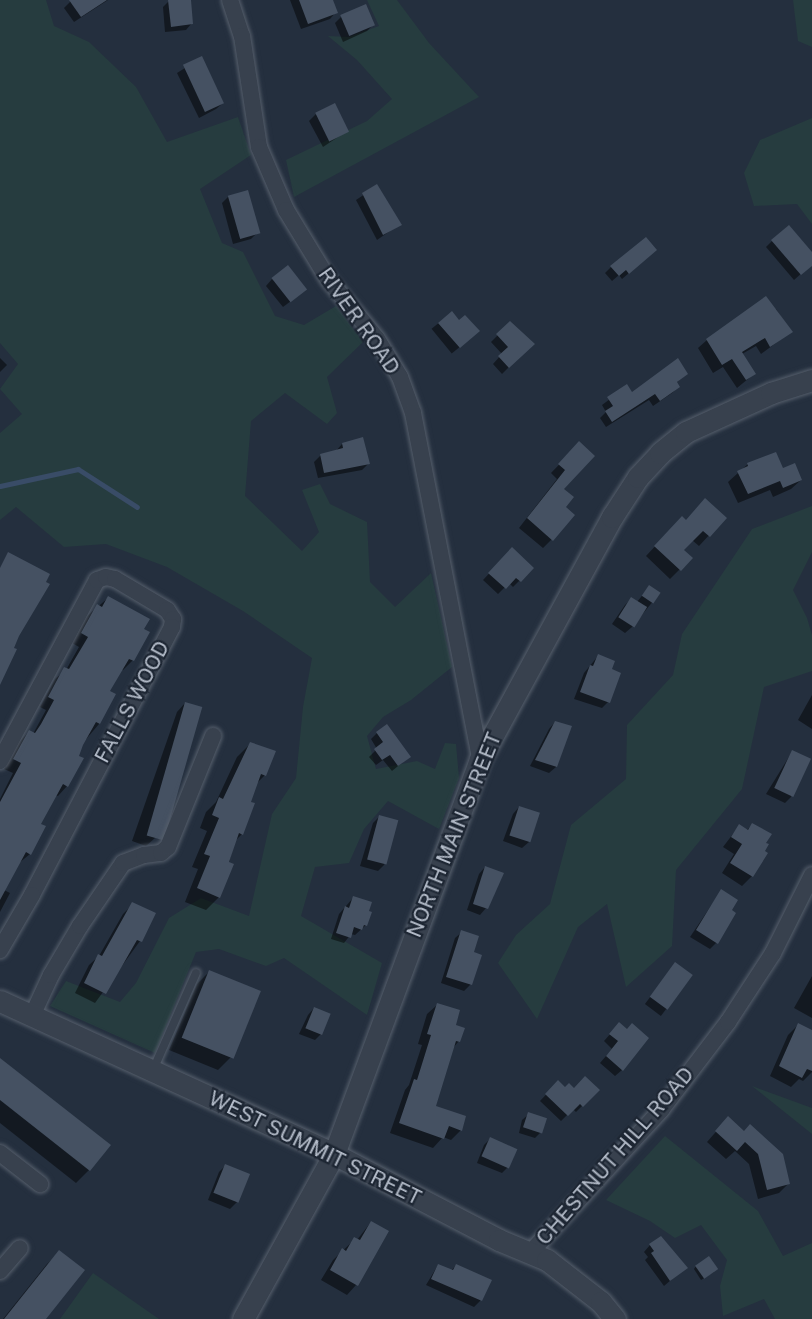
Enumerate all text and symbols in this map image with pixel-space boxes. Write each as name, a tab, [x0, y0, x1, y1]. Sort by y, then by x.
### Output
street label: RIVER ROAD	[313, 263, 405, 379]
street label: FALLS WOOD	[89, 637, 175, 767]
street label: NORTH MAIN STREET	[401, 729, 507, 941]
street label: CHESTNUT HILL ROAD	[531, 1062, 699, 1250]
street label: WEST SUMMIT STREET	[205, 1086, 425, 1210]

